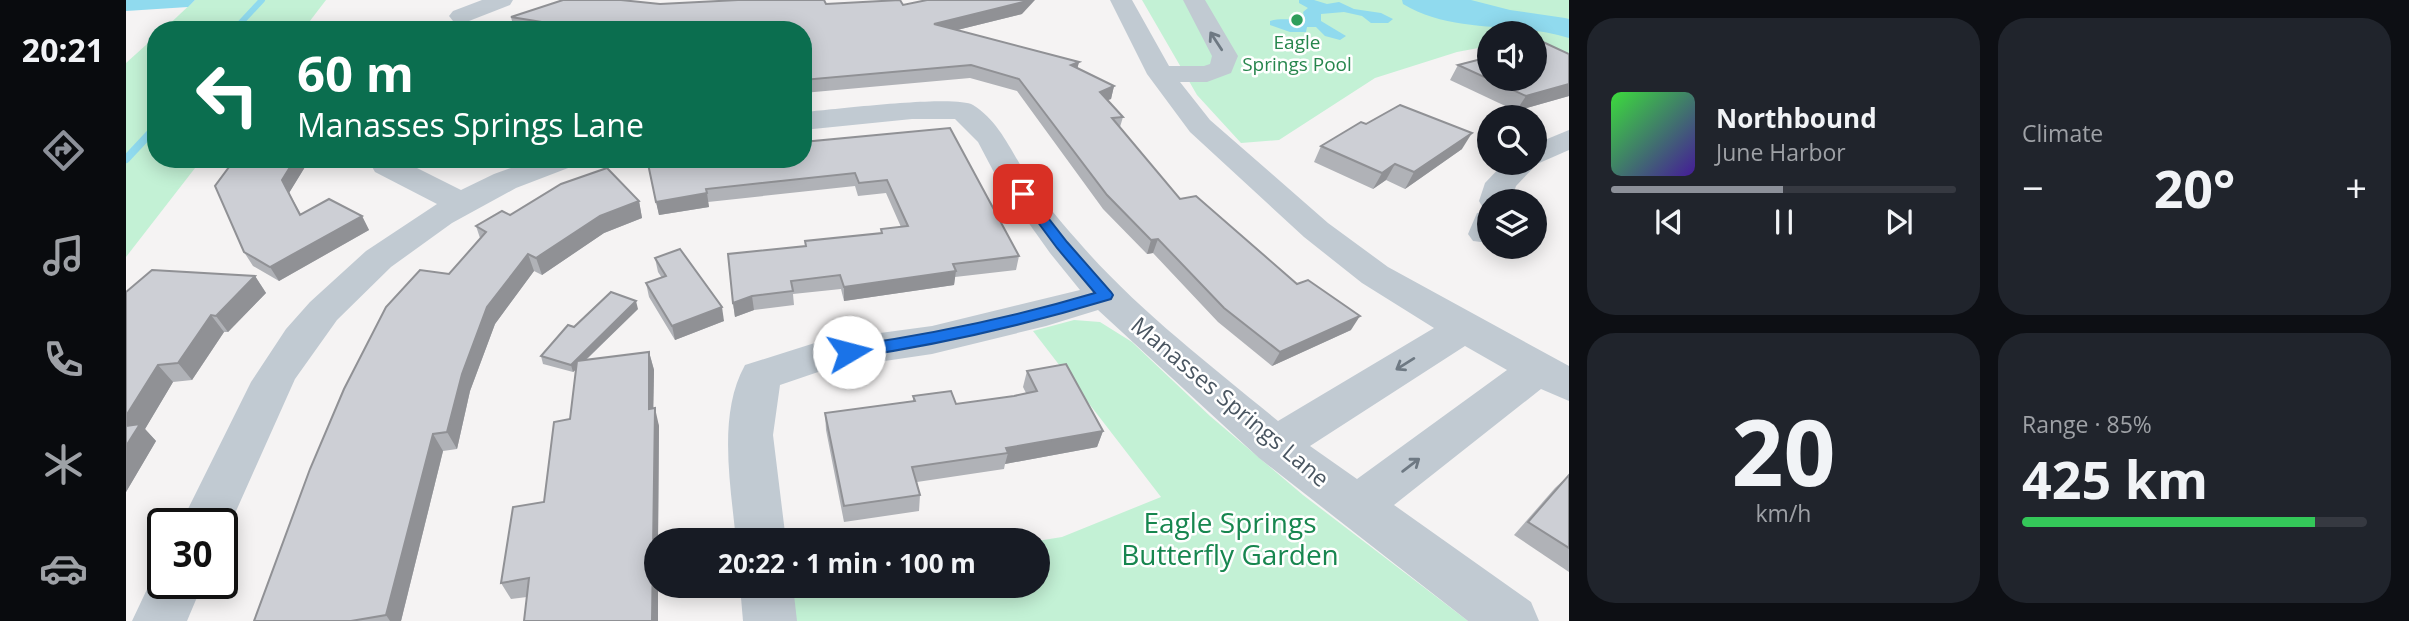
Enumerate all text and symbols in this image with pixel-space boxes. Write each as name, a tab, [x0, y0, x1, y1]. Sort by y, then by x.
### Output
marker: Eagle Springs Pool	[1289, 12, 1305, 28]
map controls	[1477, 21, 1547, 259]
button: sound	[1477, 21, 1547, 91]
text: 20:21	[22, 28, 104, 71]
place label: Eagle Springs Pool	[1242, 29, 1352, 77]
one-way arrow	[1208, 32, 1223, 51]
text: 60 m	[297, 40, 414, 106]
icon: left	[182, 49, 273, 140]
text: Northbound	[1716, 100, 1877, 136]
text: Manasses Springs Lane	[297, 103, 644, 146]
button: search	[1477, 105, 1547, 175]
text: Climate	[2022, 117, 2103, 149]
icon: directions	[39, 126, 88, 175]
text: June Harbor	[1716, 136, 1846, 168]
text: 20°	[2154, 152, 2235, 223]
text: −	[2022, 161, 2044, 213]
text: +	[2345, 161, 2367, 213]
pin	[993, 164, 1053, 224]
icon: arrive	[1004, 175, 1042, 213]
button: layers	[1477, 189, 1547, 259]
icon: previous	[1650, 203, 1688, 241]
icon: pause	[1765, 203, 1803, 241]
icon: next	[1880, 203, 1918, 241]
icon: music	[39, 231, 88, 280]
street label: Manasses Springs Lane	[1125, 309, 1336, 494]
position arrow	[812, 315, 886, 389]
icon: phone	[39, 335, 88, 384]
one-way arrow	[1396, 357, 1416, 371]
text: 20	[1731, 389, 1836, 513]
text: Range · 85%	[2022, 408, 2152, 440]
icon: climate	[39, 440, 88, 489]
text: 425 km	[2022, 443, 2208, 514]
one-way arrow	[1402, 458, 1421, 473]
text: km/h	[1756, 497, 1811, 529]
park label: Eagle Springs Butterfly Garden	[1121, 503, 1339, 573]
speed limit sign: 30	[147, 508, 238, 599]
icon: car	[39, 544, 88, 593]
text: 20:22 · 1 min · 100 m	[718, 545, 976, 581]

